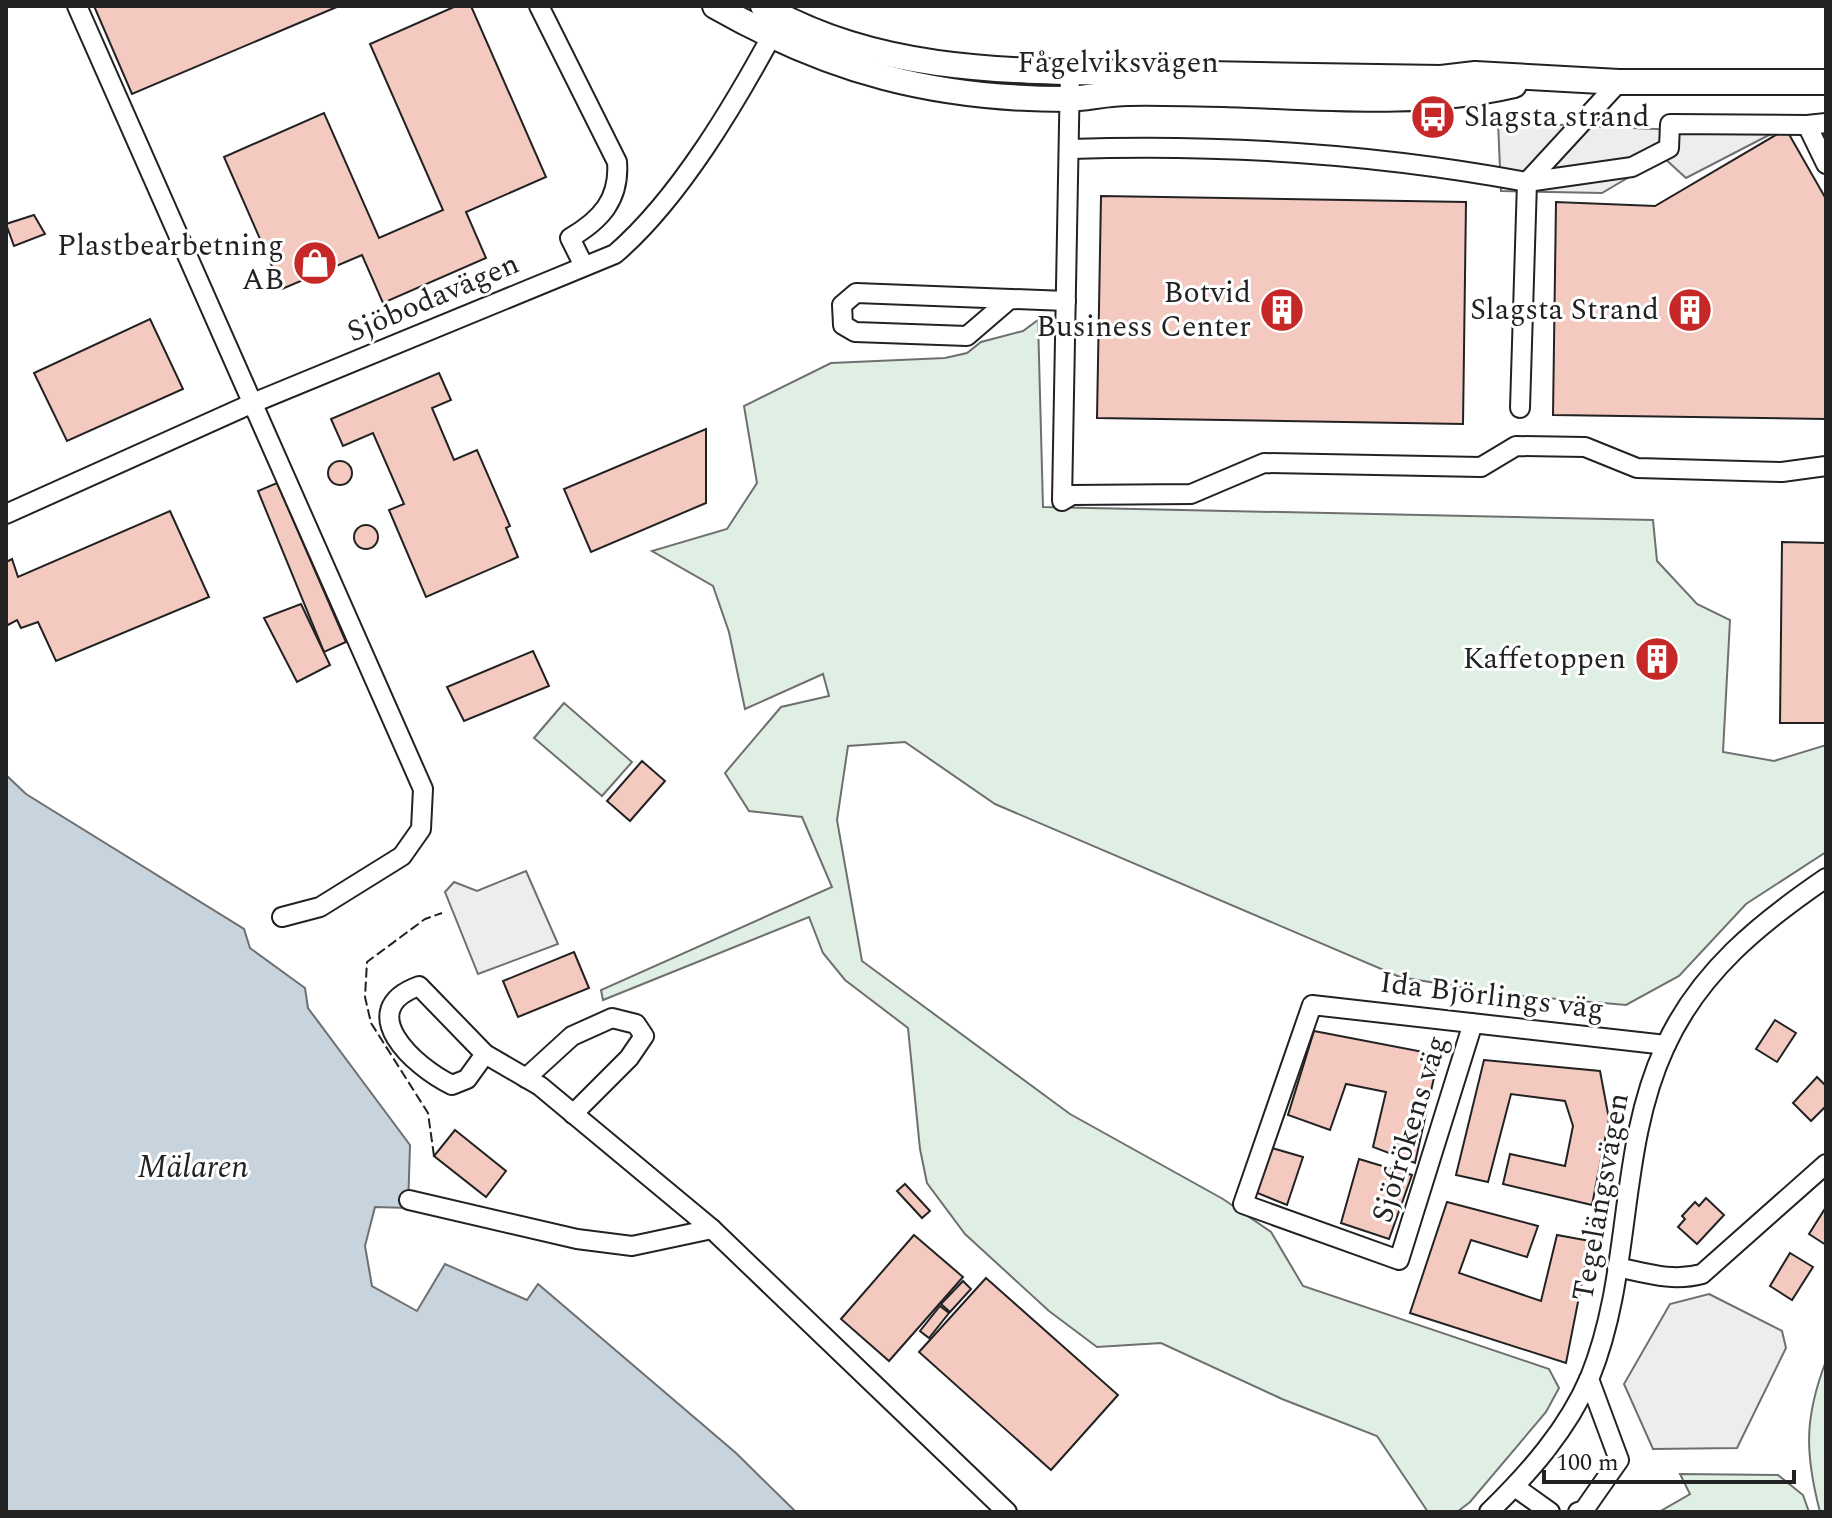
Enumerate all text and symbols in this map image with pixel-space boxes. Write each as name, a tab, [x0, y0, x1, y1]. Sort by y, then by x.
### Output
street label: Fågelviksvägen	[1017, 40, 1219, 86]
bus stop icon: Slagsta strand	[1409, 93, 1457, 141]
place label: Slagsta strand	[1464, 94, 1650, 140]
place label: Plastbearbetning AB	[57, 223, 284, 303]
shop icon: Plastbearbetning AB	[291, 239, 339, 287]
street label: Sjöbodavägen	[340, 241, 526, 355]
place label: Botvid Business Center	[1036, 270, 1251, 350]
building icon: Botvid Business Center	[1258, 286, 1306, 334]
building icon: Slagsta Strand	[1666, 286, 1714, 334]
place label: Slagsta Strand	[1470, 287, 1659, 333]
building icon: Kaffetoppen	[1633, 635, 1681, 683]
place label: Kaffetoppen	[1463, 636, 1626, 682]
street label: Ida Björlings väg	[1377, 959, 1607, 1033]
street label: Sjöfrökens väg	[1360, 1030, 1460, 1228]
street label: Tegelängsvägen	[1560, 1089, 1642, 1305]
water label: Mälaren	[137, 1143, 249, 1192]
scale bar	[1544, 1434, 1794, 1484]
text: 100 m	[1556, 1445, 1619, 1481]

